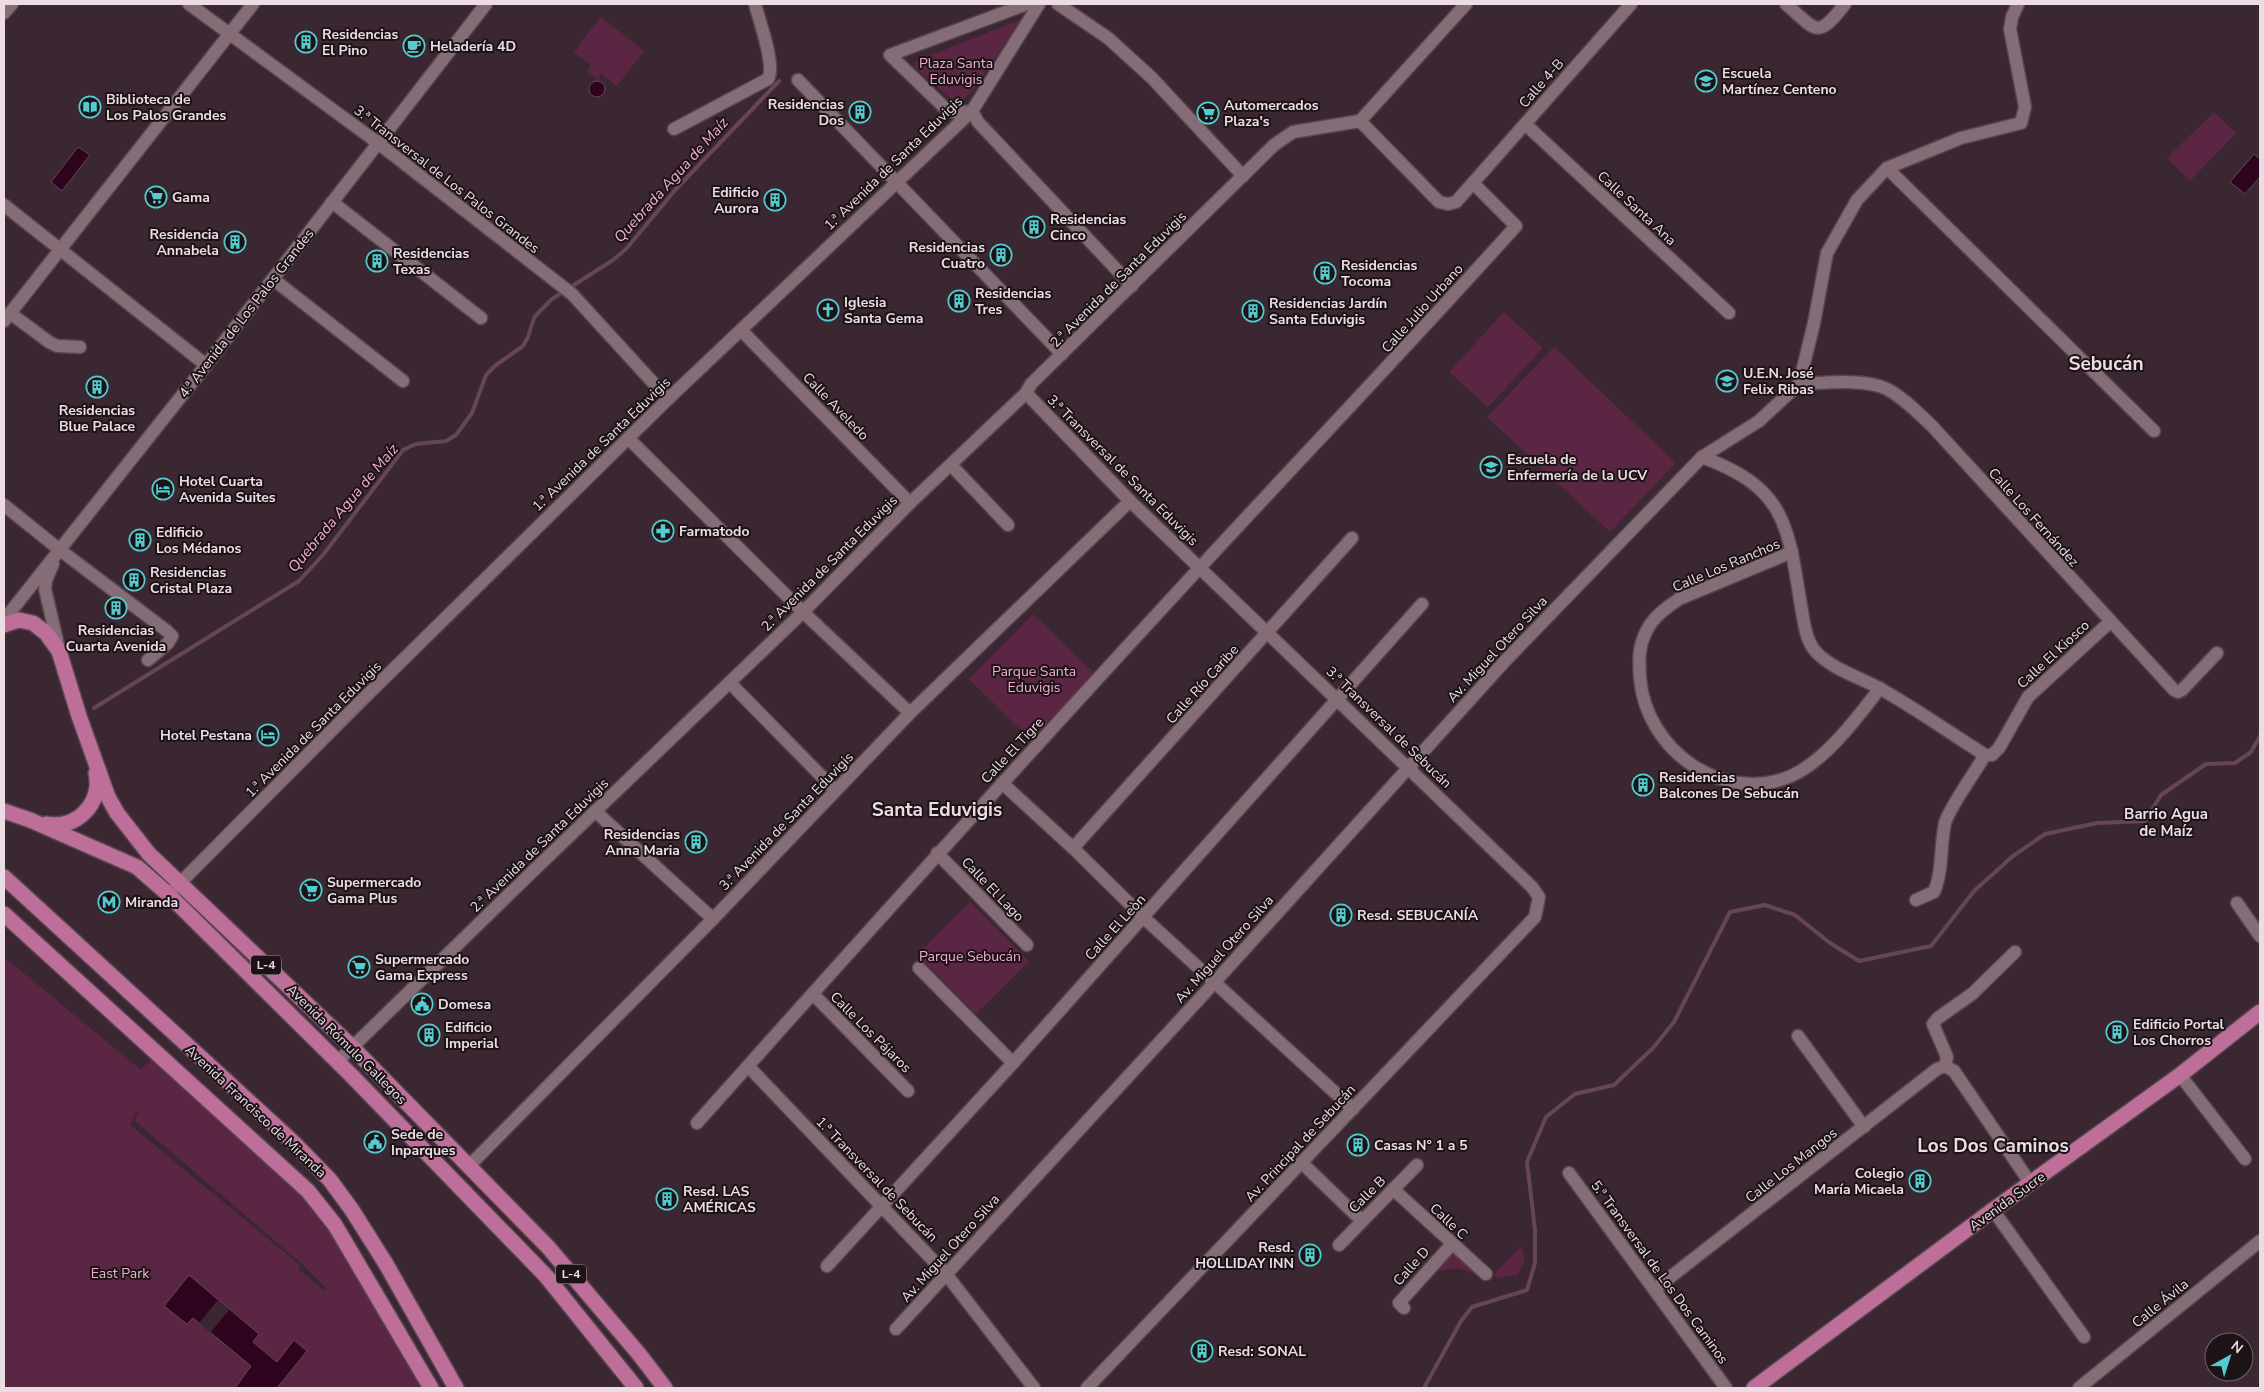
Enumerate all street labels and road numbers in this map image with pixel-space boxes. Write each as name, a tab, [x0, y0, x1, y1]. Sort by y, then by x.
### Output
street label: Calle 4-B	[1515, 55, 1568, 112]
street label: 1.ª Avenida de Santa Eduvigis	[820, 92, 967, 235]
street label: 3.ª Transversal de Los Palos Grandes	[350, 101, 544, 258]
street label: Calle Santa Ana	[1593, 167, 1680, 250]
street label: 2.ª Avenida de Santa Eduvigis	[1046, 207, 1191, 352]
street label: 4.ª Avenida de Los Palos Grandes	[174, 225, 319, 402]
street label: Calle Julio Urbano	[1377, 260, 1468, 357]
street label: Calle Aveledo	[798, 368, 873, 445]
street label: 1.ª Avenida de Santa Eduvigis	[528, 373, 675, 516]
street label: 3.ª Transversal de Santa Eduvigis	[1043, 391, 1203, 550]
street label: Calle Los Fernández	[1984, 464, 2083, 571]
street label: 2.ª Avenida de Santa Eduvigis	[757, 491, 902, 636]
street label: Calle Los Ranchos	[1669, 534, 1783, 597]
street label: Av. Miguel Otero Silva	[1443, 592, 1552, 707]
street label: Calle El Kiosco	[2013, 616, 2094, 693]
street label: Calle Río Caribe	[1162, 641, 1243, 728]
street label: 1.ª Avenida de Santa Eduvigis	[241, 657, 386, 802]
street label: 3.ª Transversal de Sebucán	[1322, 662, 1456, 792]
street label: Calle El Tigre	[977, 713, 1048, 788]
street label: 3.ª Avenida de Santa Eduvigis	[715, 748, 858, 895]
street label: 2.ª Avenida de Santa Eduvigis	[466, 774, 613, 917]
street label: Calle El Lago	[957, 853, 1028, 926]
street label: Calle El Leòn	[1081, 890, 1150, 964]
street label: Av. Miguel Otero Silva	[1171, 891, 1278, 1007]
road number: L-4	[251, 956, 281, 974]
street label: Avenida Rómulo Gallegos	[282, 980, 411, 1109]
street label: Calle Los Pájaros	[826, 988, 916, 1077]
street label: Avenida Francisco de Miranda	[181, 1041, 331, 1182]
street label: Av. Principal de Sebucán	[1241, 1080, 1360, 1206]
street label: 1.ª Transversal de Sebucán	[812, 1112, 942, 1246]
street label: Calle Los Mangos	[1741, 1123, 1841, 1207]
street label: Avenida Sucre	[1965, 1167, 2049, 1236]
street label: Calle B	[1345, 1172, 1390, 1217]
street label: 5.ª Transversal de Los Dos Caminos	[1587, 1177, 1733, 1368]
street label: Av. Miguel Otero Silva	[897, 1190, 1004, 1306]
street label: Calle C	[1426, 1199, 1472, 1244]
street label: Calle D	[1389, 1243, 1434, 1290]
road number: L-4	[556, 1264, 586, 1284]
street label: Calle Ávila	[2128, 1275, 2193, 1332]

